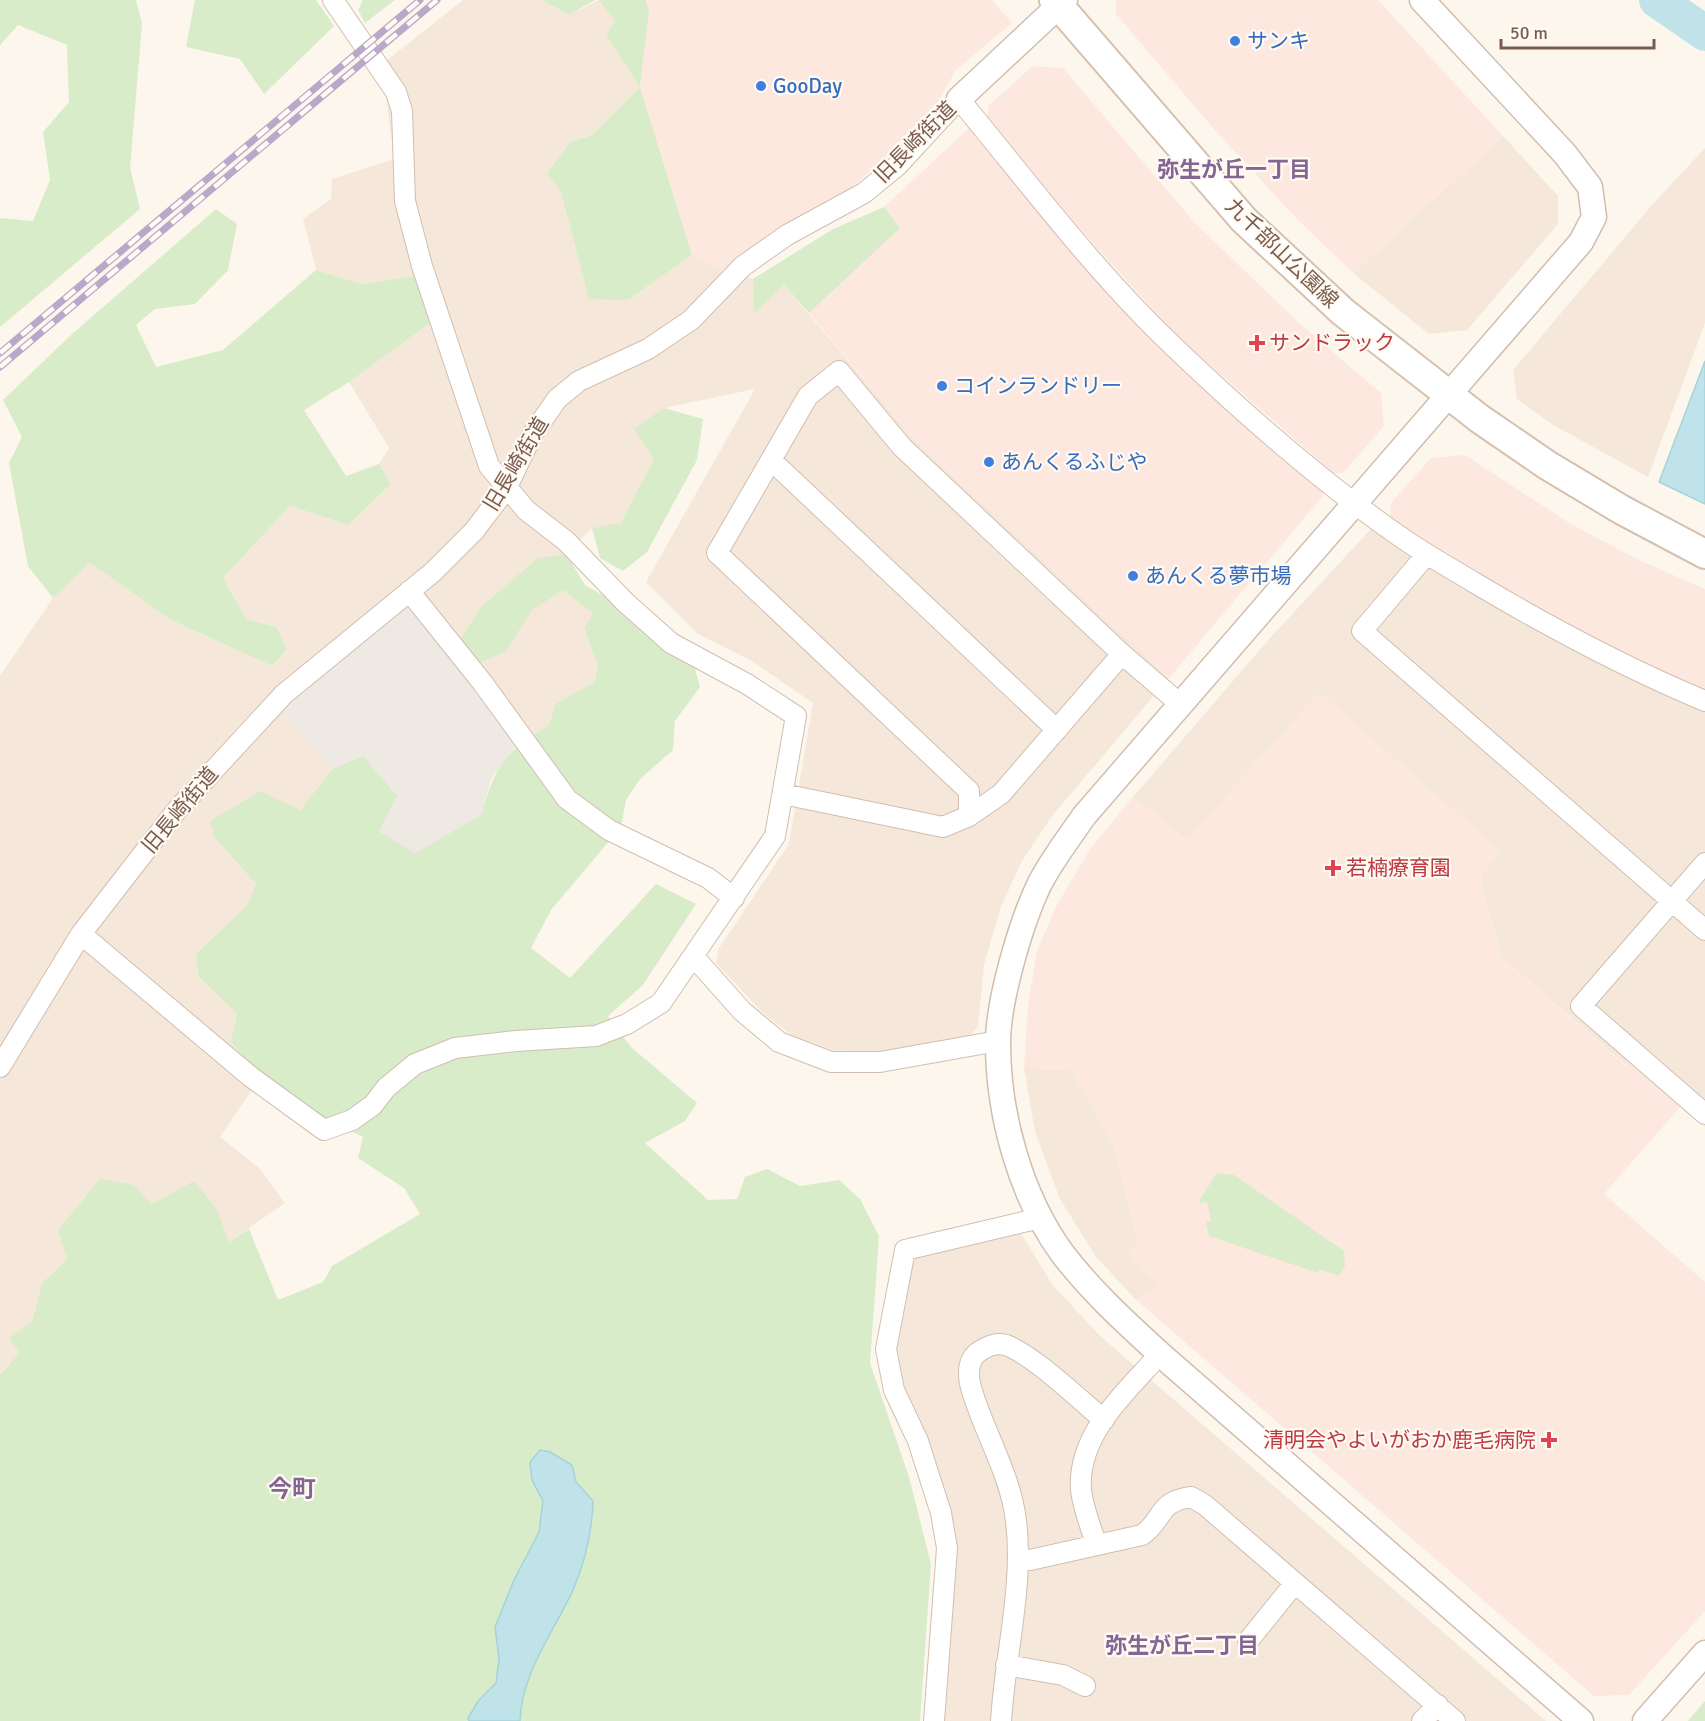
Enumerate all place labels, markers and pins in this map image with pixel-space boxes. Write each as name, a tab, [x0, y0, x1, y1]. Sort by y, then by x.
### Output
place label: サンキ	[1247, 28, 1310, 54]
marker: サンキ	[1228, 34, 1242, 48]
place label: GooDay	[773, 73, 842, 99]
marker: GooDay	[754, 79, 768, 93]
place label: サンドラック	[1269, 330, 1395, 356]
marker: サンドラック	[1250, 336, 1264, 350]
place label: コインランドリー	[954, 373, 1122, 399]
marker: コインランドリー	[935, 379, 949, 393]
place label: あんくるふじや	[1001, 449, 1148, 475]
marker: あんくるふじや	[982, 455, 996, 469]
place label: あんくる夢市場	[1145, 563, 1292, 589]
marker: あんくる夢市場	[1126, 569, 1140, 583]
place label: 若楠療育園	[1346, 855, 1451, 881]
marker: 若楠療育園	[1324, 859, 1342, 877]
place label: 清明会やよいがおか鹿毛病院	[1263, 1427, 1536, 1453]
marker: 清明会やよいがおか鹿毛病院	[1540, 1431, 1558, 1449]

